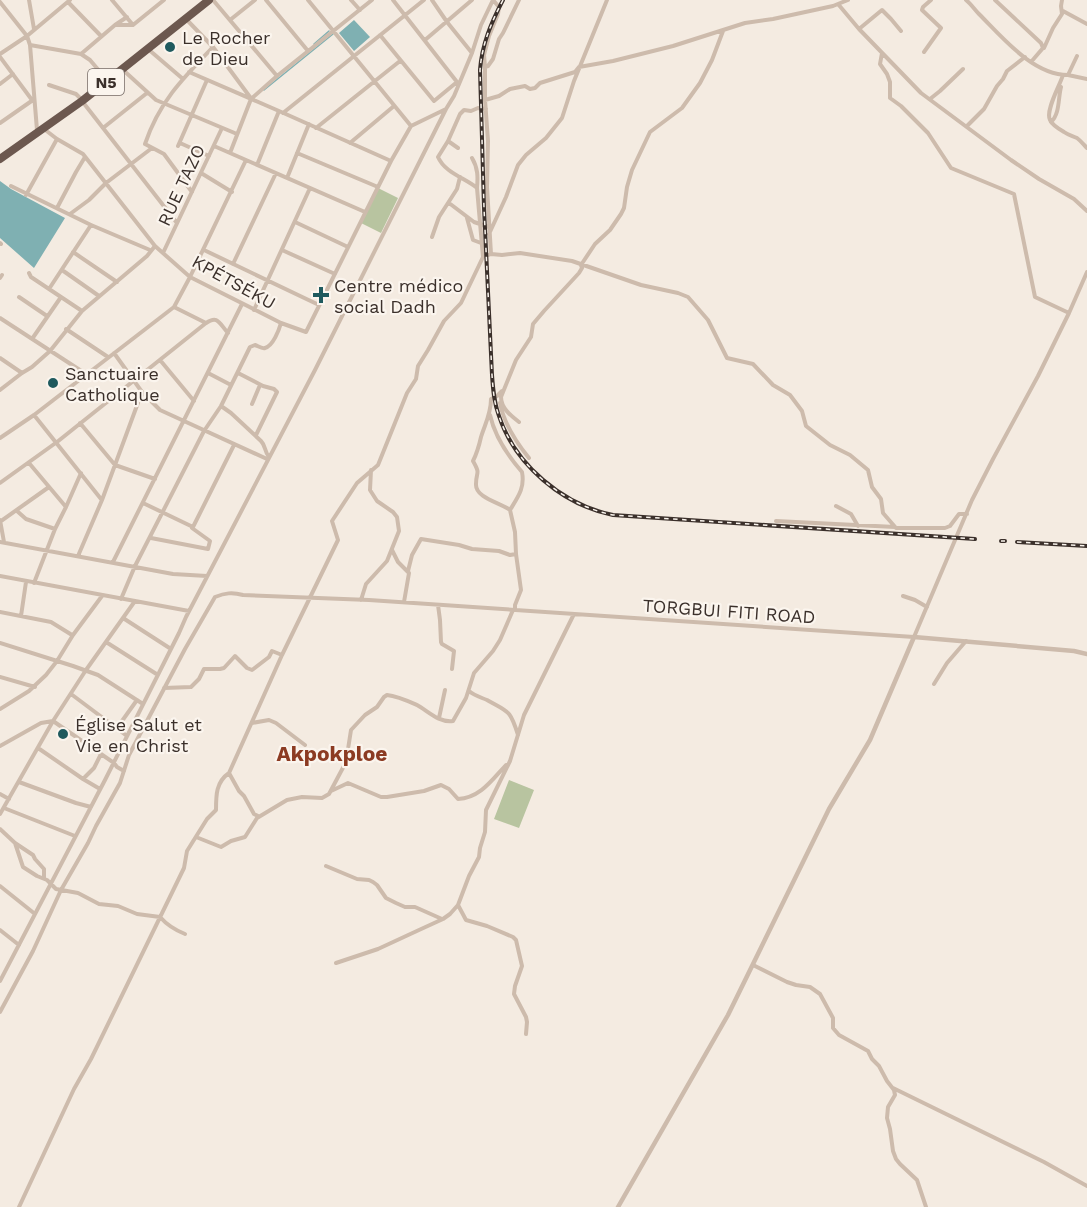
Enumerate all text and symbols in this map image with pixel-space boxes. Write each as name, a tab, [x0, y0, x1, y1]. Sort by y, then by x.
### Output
place label: Le Rocher de Dieu	[182, 27, 270, 69]
marker: Le Rocher de Dieu	[163, 40, 177, 54]
road number: N5	[88, 69, 124, 95]
street label: RUE TAZO	[153, 141, 209, 229]
street label: KPÉTSÉKU	[189, 250, 279, 314]
place label: Centre médico social Dadh	[334, 275, 463, 317]
marker: Centre médico social Dadh	[312, 286, 330, 304]
place label: Sanctuaire Catholique	[65, 363, 160, 405]
marker: Sanctuaire Catholique	[46, 376, 60, 390]
street label: TORGBUI FITI ROAD	[642, 594, 816, 628]
place label: Église Salut et Vie en Christ	[75, 714, 202, 756]
marker: Église Salut et Vie en Christ	[56, 727, 70, 741]
district label: Akpokploe	[277, 741, 387, 766]

